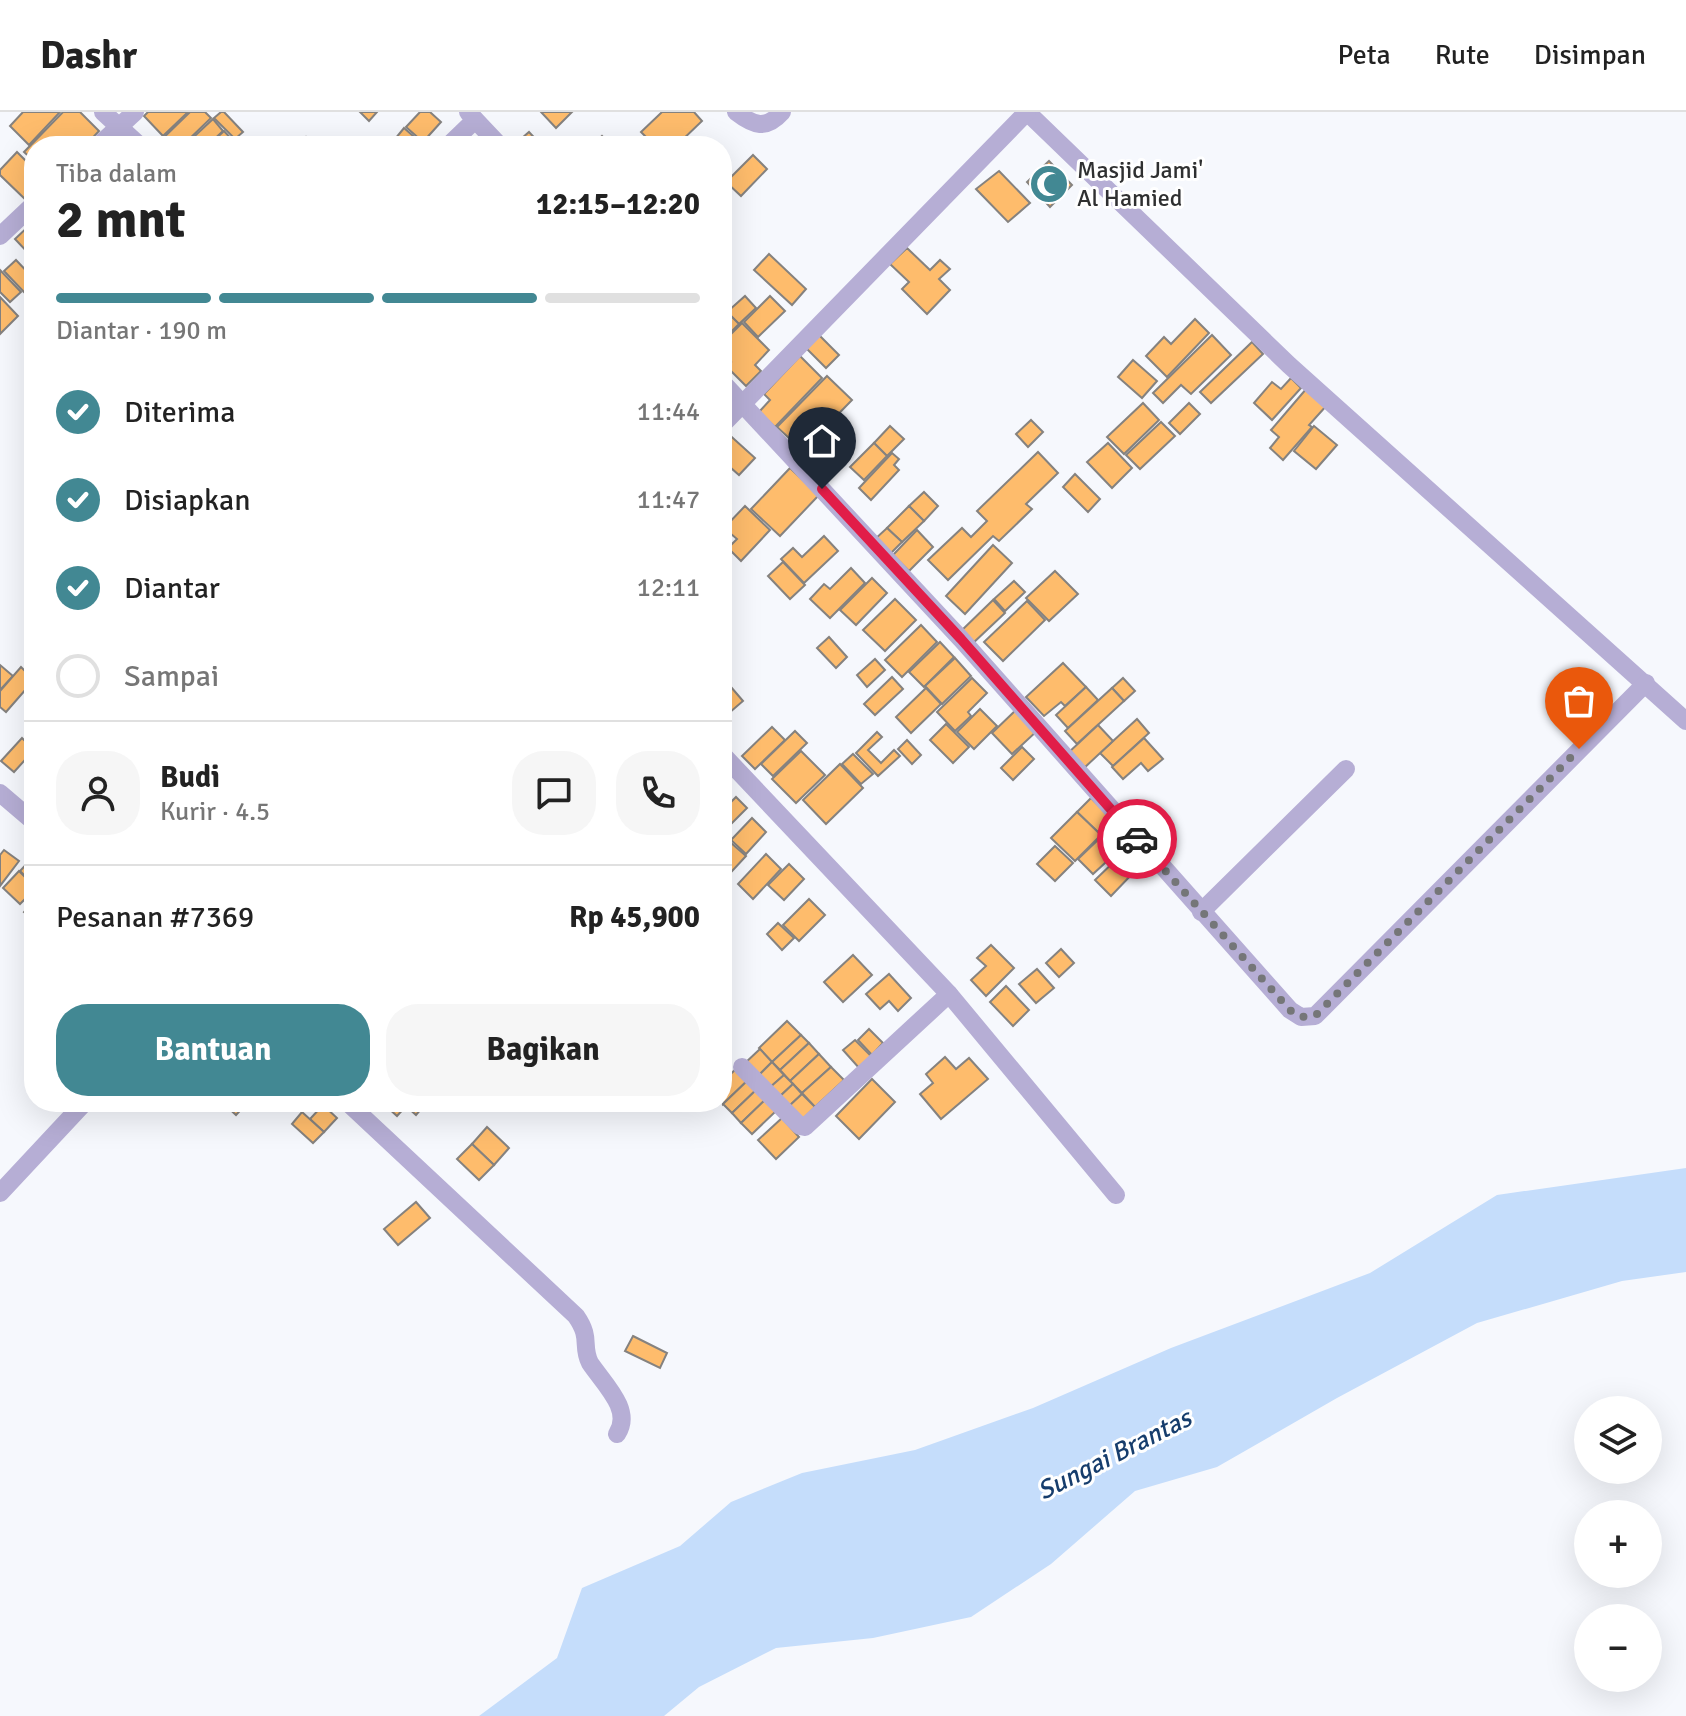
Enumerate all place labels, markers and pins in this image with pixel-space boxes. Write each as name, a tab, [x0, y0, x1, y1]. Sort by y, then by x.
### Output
place label: Masjid Jami' Al Hamied	[1077, 155, 1203, 213]
mosque icon: Masjid Jami' Al Hamied	[1028, 163, 1070, 205]
pin	[788, 407, 856, 489]
pin	[1545, 667, 1613, 749]

